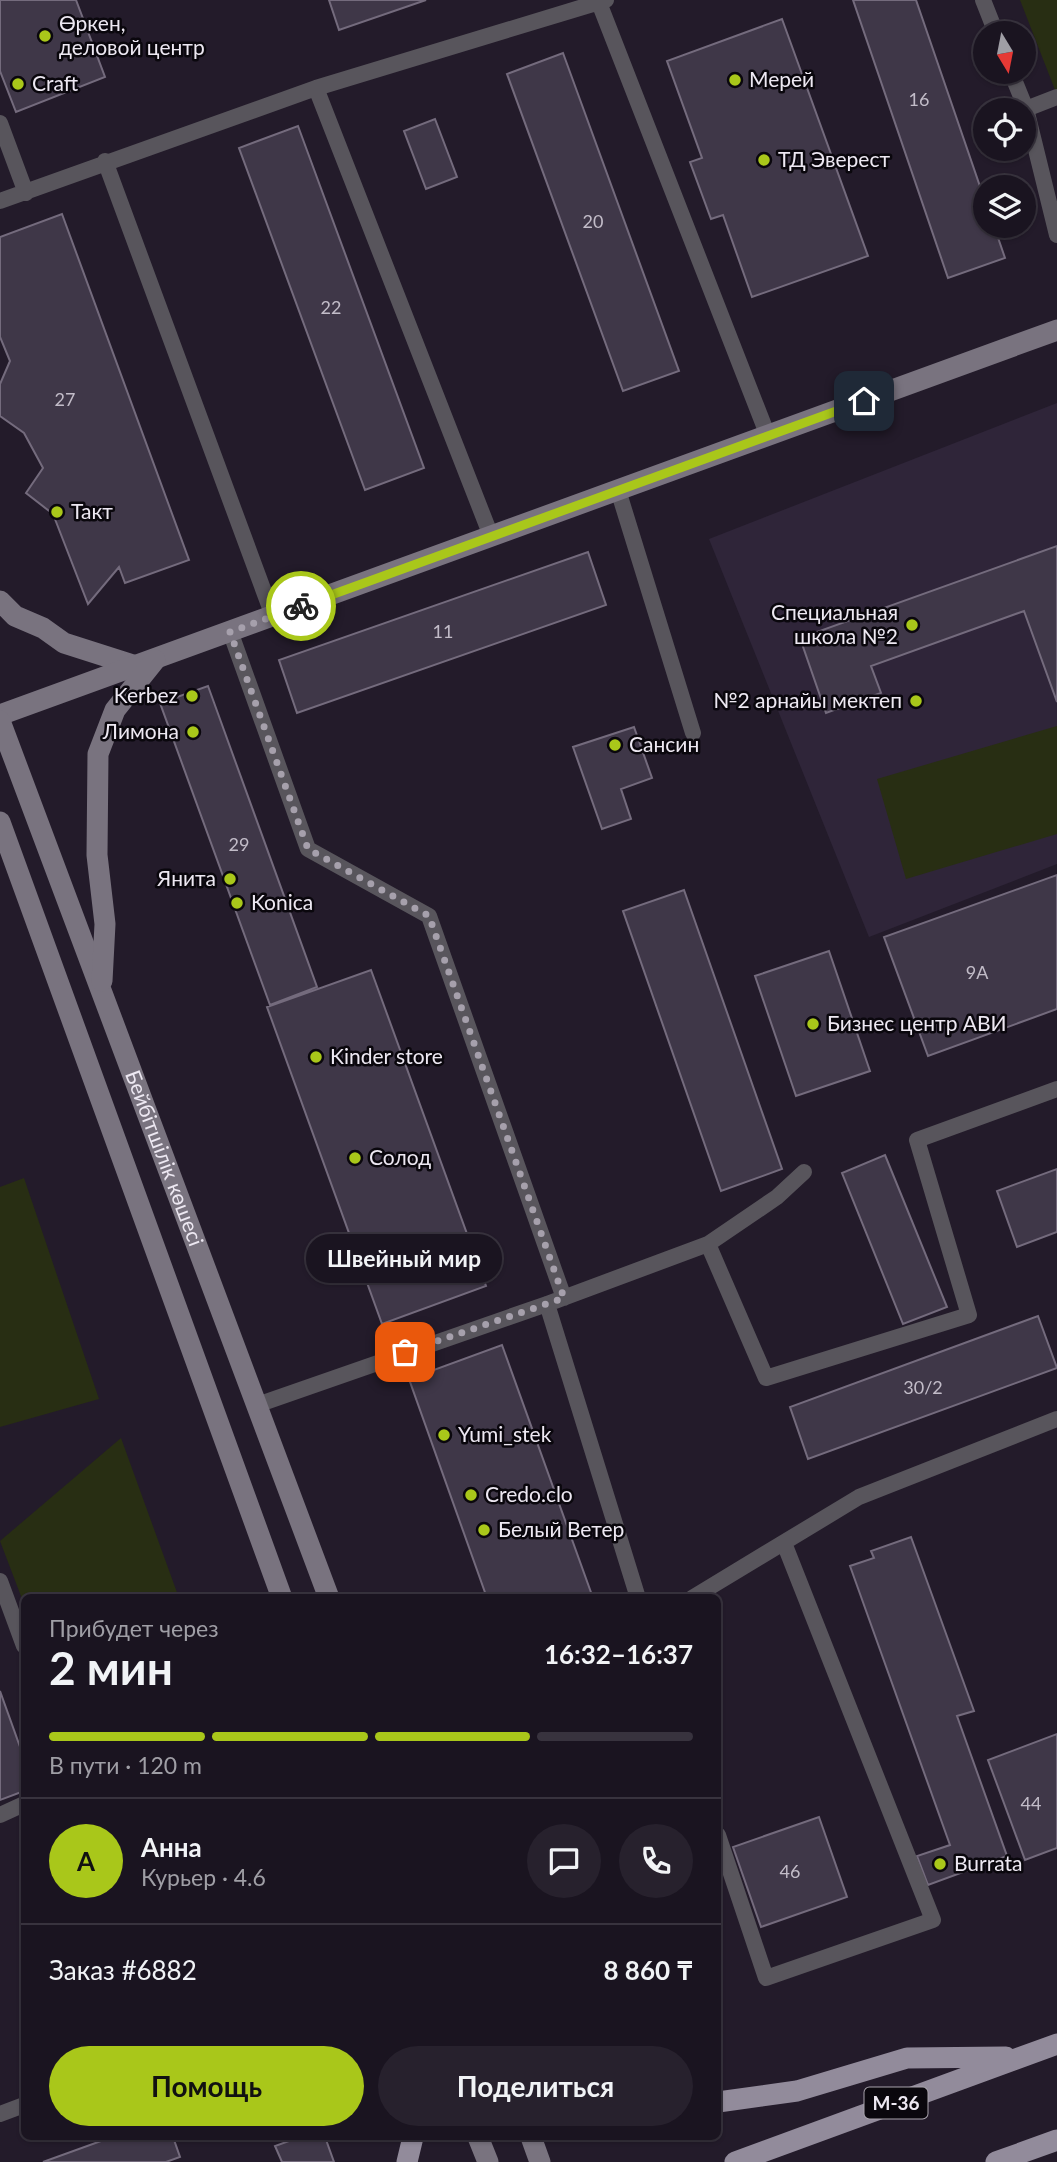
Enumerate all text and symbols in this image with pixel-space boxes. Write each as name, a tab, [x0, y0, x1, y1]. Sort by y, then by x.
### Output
place label: Өркен, деловой центр	[59, 10, 205, 59]
north arrow	[973, 21, 1036, 84]
map controls	[973, 21, 1036, 238]
marker: Өркен, деловой центр	[37, 28, 53, 44]
place label: Мерей	[749, 66, 814, 91]
place label: Craft	[32, 70, 79, 95]
marker: Мерей	[727, 72, 743, 88]
marker: Craft	[10, 76, 26, 92]
house number: 16	[909, 88, 929, 110]
button: locate	[973, 98, 1036, 161]
place label: ТД Эверест	[778, 146, 890, 171]
marker: ТД Эверест	[756, 152, 772, 168]
button: layers	[973, 175, 1036, 238]
house number: 20	[583, 210, 603, 232]
house number: 22	[321, 296, 341, 318]
pin	[834, 371, 894, 431]
icon: home	[845, 382, 883, 420]
house number: 27	[55, 388, 75, 410]
place label: Такт	[71, 498, 113, 523]
marker: Такт	[49, 504, 65, 520]
courier	[266, 571, 336, 641]
icon: bike	[282, 587, 320, 625]
place label: Специальная школа №2	[771, 599, 898, 648]
marker: Специальная школа №2	[904, 617, 920, 633]
house number: 11	[433, 620, 453, 642]
place label: Kerbez	[114, 682, 178, 707]
place label: №2 арнайы мектеп	[713, 687, 902, 712]
marker: Kerbez	[184, 688, 200, 704]
marker: №2 арнайы мектеп	[908, 693, 924, 709]
place label: Лимона	[102, 718, 179, 743]
marker: Лимона	[185, 724, 201, 740]
place label: Сансин	[629, 731, 699, 756]
marker: Сансин	[607, 737, 623, 753]
house number: 29	[229, 833, 249, 855]
place label: Янита	[156, 865, 216, 890]
marker: Янита	[222, 871, 238, 887]
place label: Konica	[251, 889, 313, 914]
marker: Konica	[229, 895, 245, 911]
house number: 9А	[966, 961, 989, 983]
place label: Бизнес центр АВИ	[827, 1010, 1007, 1035]
marker: Бизнес центр АВИ	[805, 1016, 821, 1032]
place label: Kinder store	[330, 1043, 443, 1068]
marker: Kinder store	[308, 1049, 324, 1065]
street label: Бейбітшілік көшесі	[121, 1066, 210, 1249]
place label: Солод	[369, 1144, 431, 1169]
marker: Солод	[347, 1150, 363, 1166]
callout: Швейный мир	[307, 1233, 503, 1282]
text: Швейный мир	[327, 1244, 481, 1272]
pin	[375, 1322, 435, 1382]
icon: bag	[386, 1333, 424, 1371]
house number: 30/2	[903, 1376, 943, 1398]
place label: Yumi_stek	[458, 1421, 552, 1446]
marker: Yumi_stek	[436, 1427, 452, 1443]
place label: Credo.clo	[485, 1481, 573, 1506]
marker: Credo.clo	[463, 1487, 479, 1503]
place label: Белый Ветер	[498, 1516, 624, 1541]
marker: Белый Ветер	[476, 1522, 492, 1538]
text: Прибудет через	[49, 1614, 219, 1642]
text: 16:32–16:37	[544, 1638, 693, 1670]
text: 2 мин	[49, 1640, 173, 1695]
text: В пути · 120 m	[49, 1751, 202, 1779]
house number: 44	[1021, 1792, 1041, 1814]
button: chat	[527, 1824, 601, 1898]
button: phone	[619, 1824, 693, 1898]
text: Анна	[141, 1831, 202, 1863]
text: А	[77, 1845, 95, 1877]
place label: Burrata	[954, 1850, 1022, 1875]
marker: Burrata	[932, 1856, 948, 1872]
house number: 46	[780, 1860, 800, 1882]
text: Курьер · 4.6	[141, 1863, 266, 1891]
text: Заказ #6882	[49, 1954, 197, 1986]
text: 8 860 ₸	[603, 1954, 693, 1986]
button: Помощь	[49, 2046, 364, 2126]
button: Поделиться	[378, 2046, 693, 2126]
road number: M-36	[864, 2088, 928, 2118]

